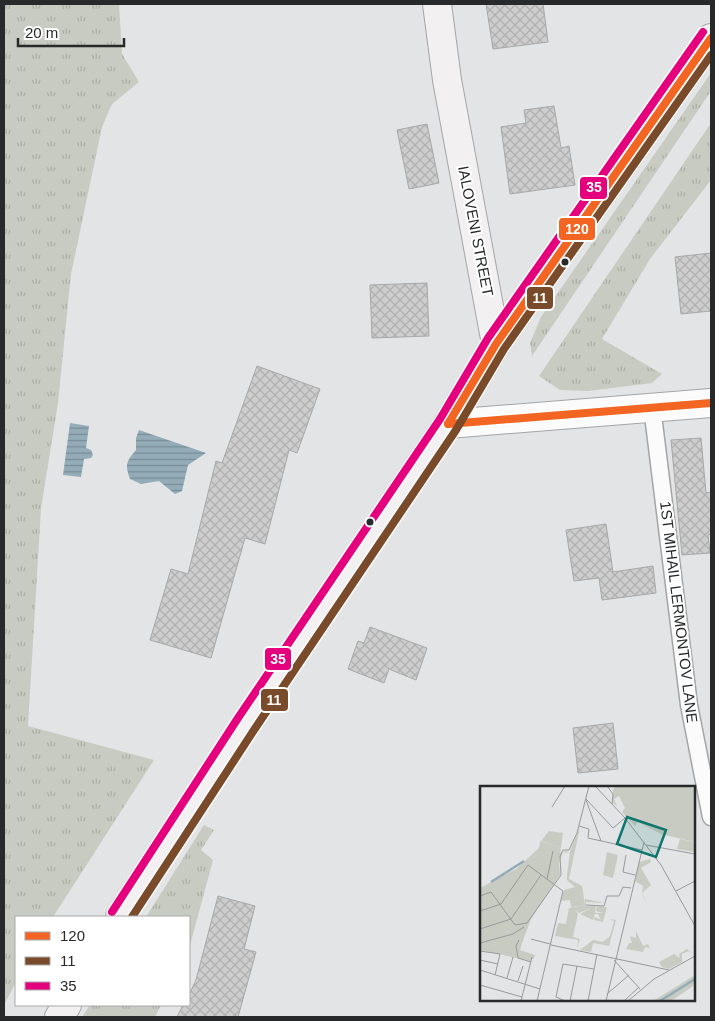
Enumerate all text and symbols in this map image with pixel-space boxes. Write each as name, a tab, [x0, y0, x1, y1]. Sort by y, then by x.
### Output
scale bar	[18, 15, 124, 47]
text: 20 m	[25, 24, 58, 41]
street label: IALOVENI STREET	[455, 164, 497, 298]
line badge: 35	[579, 176, 608, 200]
text: 35	[586, 179, 602, 195]
line badge: 120	[558, 217, 596, 241]
text: 120	[565, 221, 589, 237]
unlabelled marker	[560, 257, 570, 267]
line badge: 11	[526, 286, 554, 310]
text: 11	[533, 290, 548, 306]
street label: 1ST MIHAIL LERMONTOV LANE	[657, 500, 701, 724]
unlabelled marker	[365, 517, 375, 527]
line badge: 35	[264, 647, 292, 671]
text: 35	[270, 651, 286, 667]
line badge: 11	[260, 688, 289, 712]
text: 11	[267, 692, 282, 708]
inset map	[480, 786, 695, 1001]
legend	[15, 916, 190, 1006]
text: 120	[60, 927, 85, 944]
text: 11	[60, 952, 76, 969]
text: 35	[60, 977, 77, 994]

